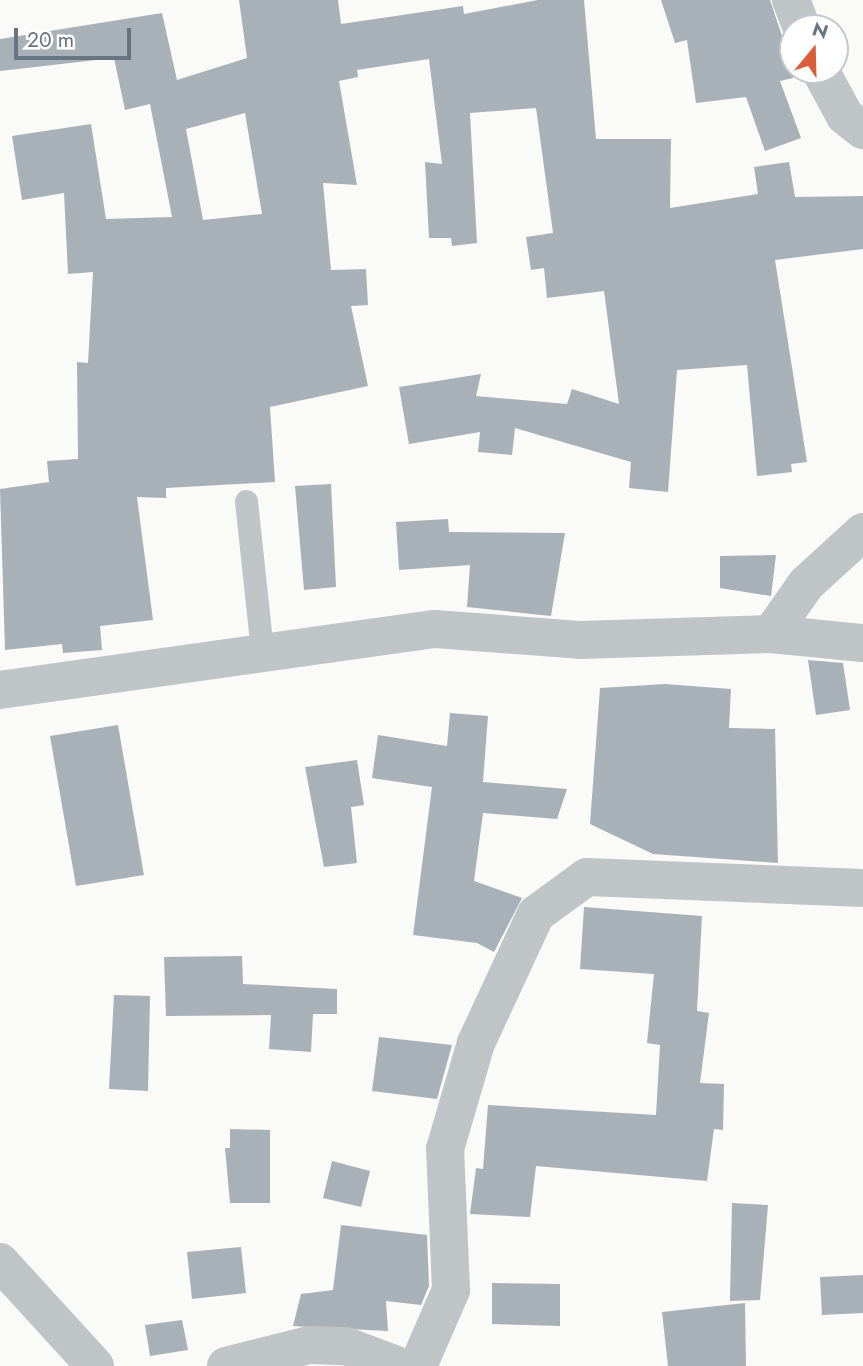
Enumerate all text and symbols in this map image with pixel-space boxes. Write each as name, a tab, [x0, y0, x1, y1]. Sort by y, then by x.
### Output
scale bar	[18, 14, 135, 58]
north arrow	[779, 14, 849, 84]
text: N	[809, 15, 832, 46]
text: 20 m	[27, 25, 74, 55]

